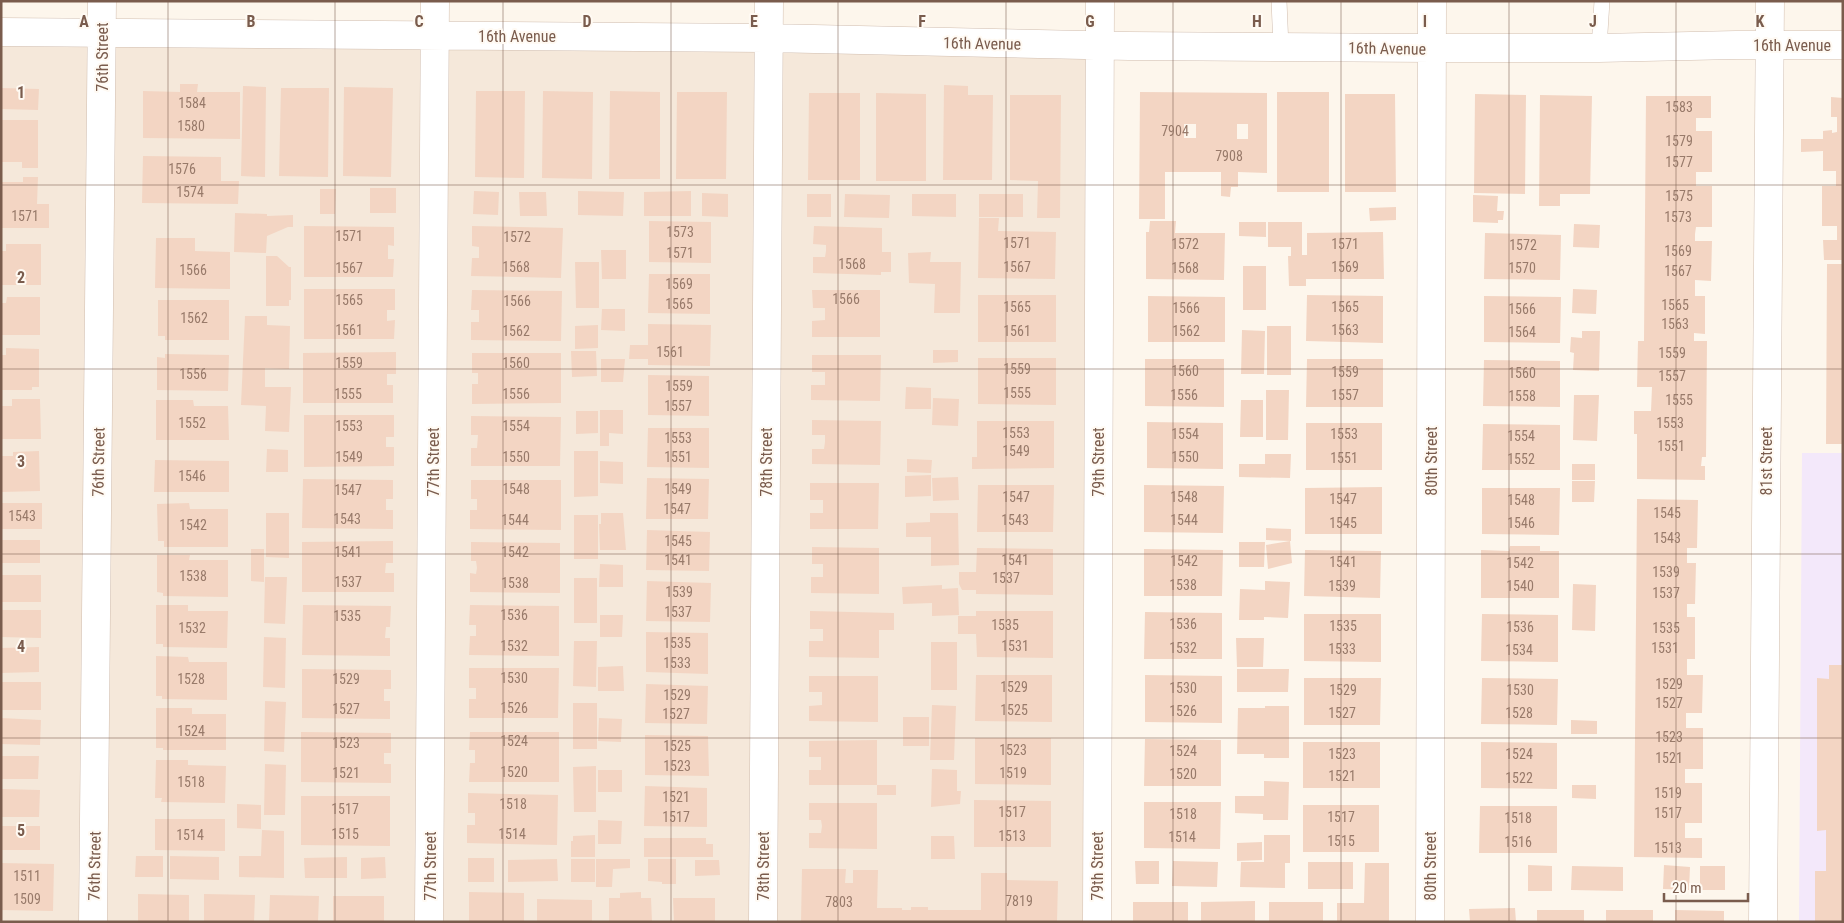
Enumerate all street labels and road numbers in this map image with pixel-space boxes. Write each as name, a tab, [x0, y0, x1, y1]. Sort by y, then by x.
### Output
street label: 76th Street	[93, 22, 112, 92]
street label: 16th Avenue	[478, 27, 556, 46]
street label: 16th Avenue	[943, 33, 1021, 54]
street label: 16th Avenue	[1753, 36, 1831, 55]
street label: 16th Avenue	[1348, 38, 1426, 59]
street label: 80th Street	[1422, 426, 1441, 496]
street label: 81st Street	[1757, 426, 1776, 496]
street label: 76th Street	[88, 427, 109, 497]
street label: 77th Street	[424, 427, 443, 497]
street label: 78th Street	[757, 427, 776, 497]
street label: 79th Street	[1089, 427, 1108, 497]
street label: 76th Street	[84, 831, 105, 901]
street label: 77th Street	[421, 831, 440, 901]
street label: 78th Street	[754, 831, 773, 901]
street label: 79th Street	[1088, 831, 1107, 901]
street label: 80th Street	[1421, 831, 1440, 901]

